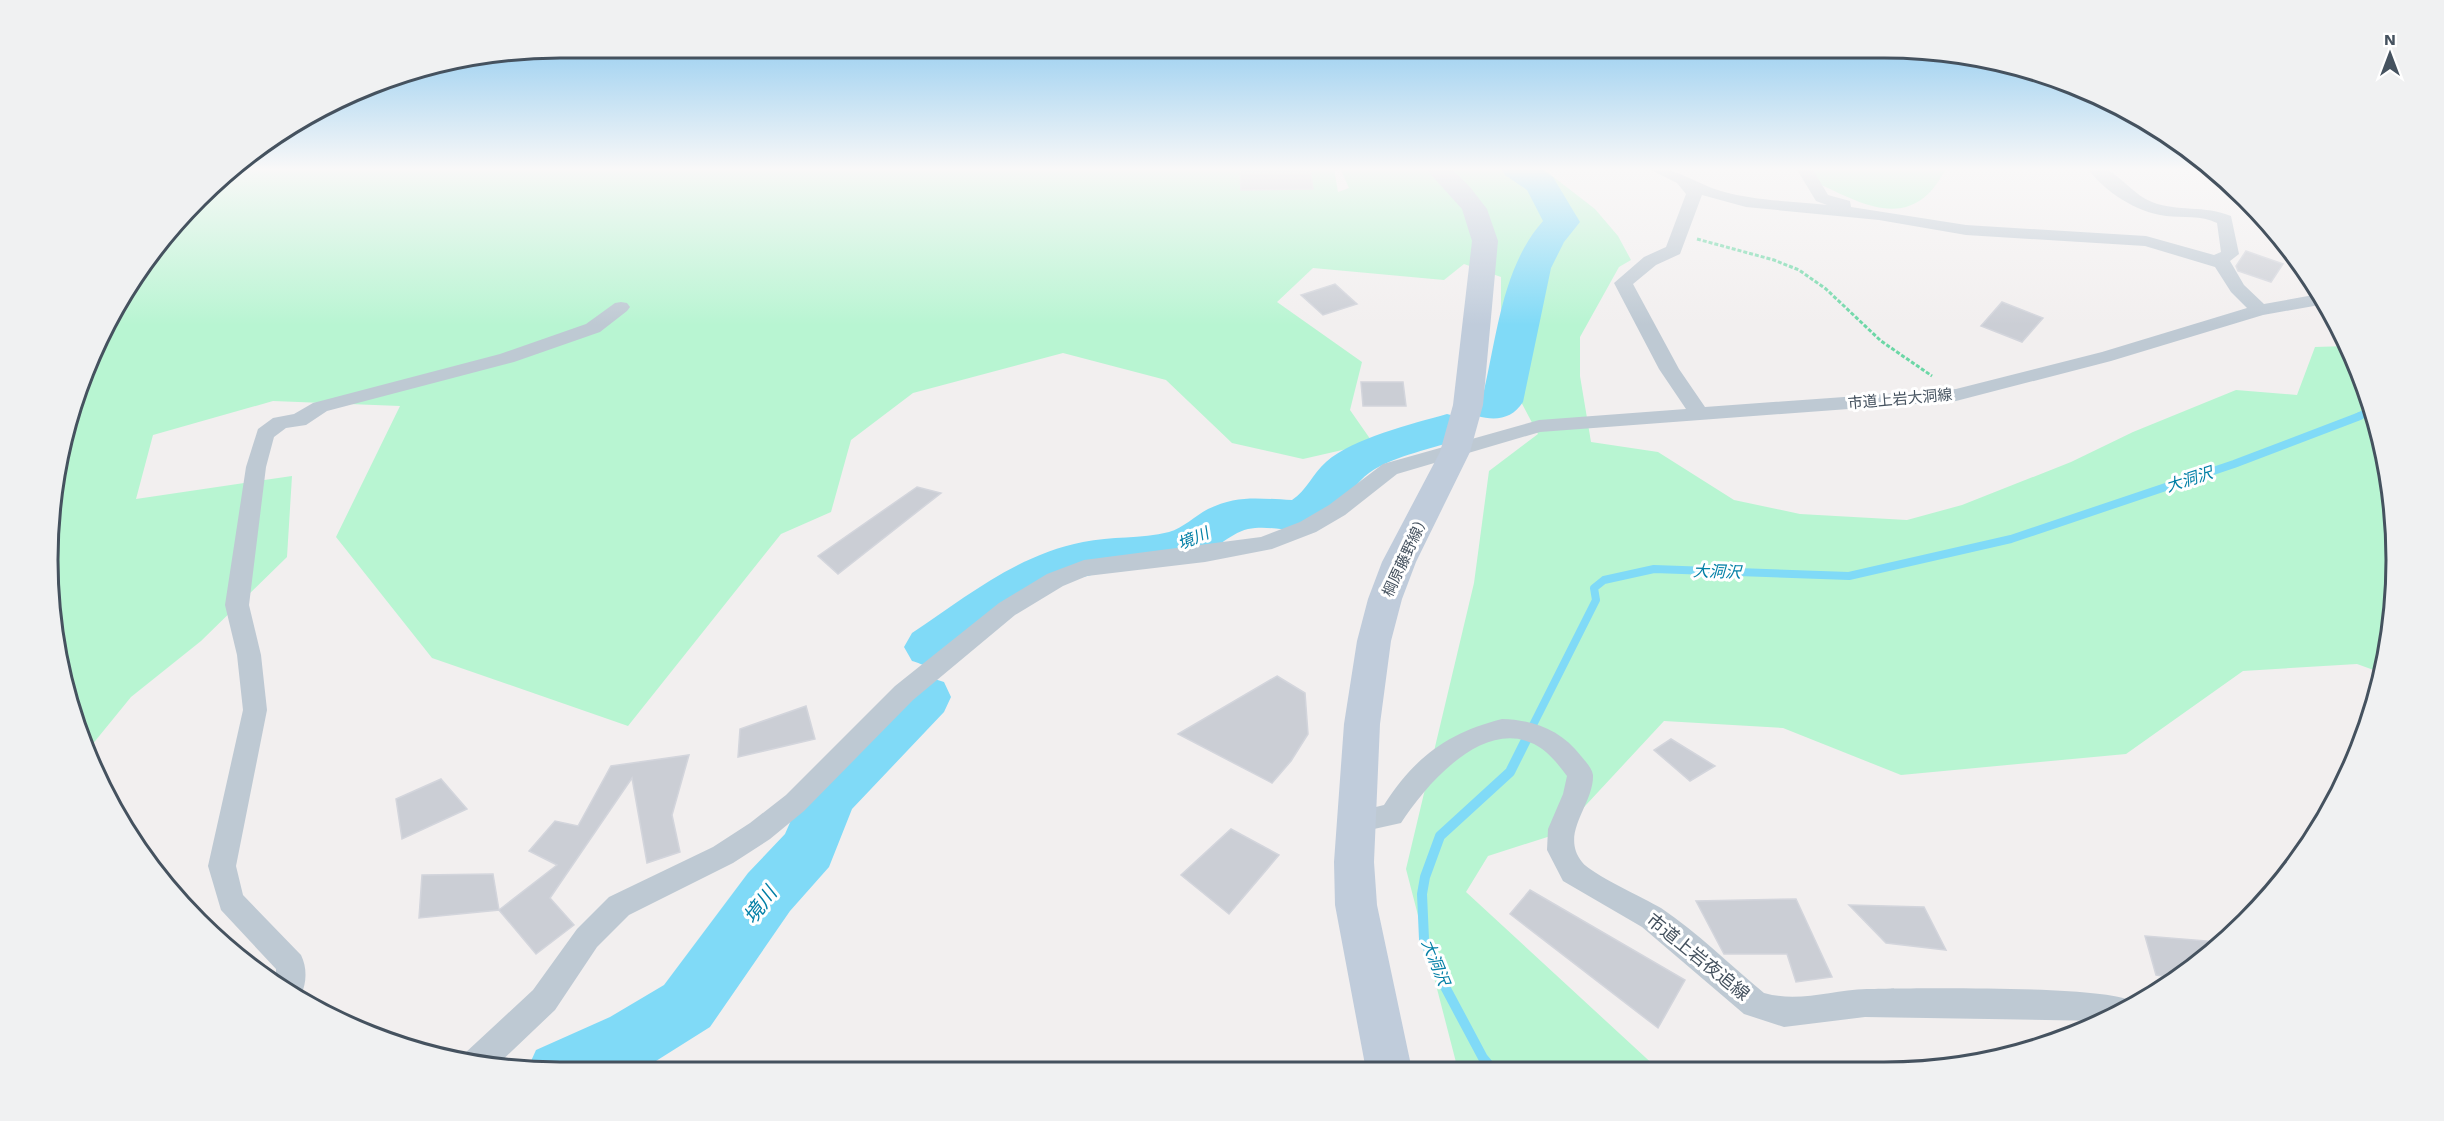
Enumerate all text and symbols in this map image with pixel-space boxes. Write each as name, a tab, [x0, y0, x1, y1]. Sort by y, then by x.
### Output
north arrow	[2360, 24, 2420, 84]
text: N	[2384, 30, 2396, 49]
street label: 市道上岩大洞線	[1847, 385, 1953, 413]
water label: 大洞沢	[2163, 462, 2217, 496]
street label: 棡原藤野線）	[1379, 510, 1433, 600]
water label: 境川	[1175, 523, 1213, 553]
water label: 大洞沢	[1693, 561, 1743, 582]
water label: 境川	[738, 880, 783, 928]
street label: 市道上岩夜追線	[1643, 909, 1754, 1004]
water label: 大洞沢	[1418, 936, 1454, 990]

